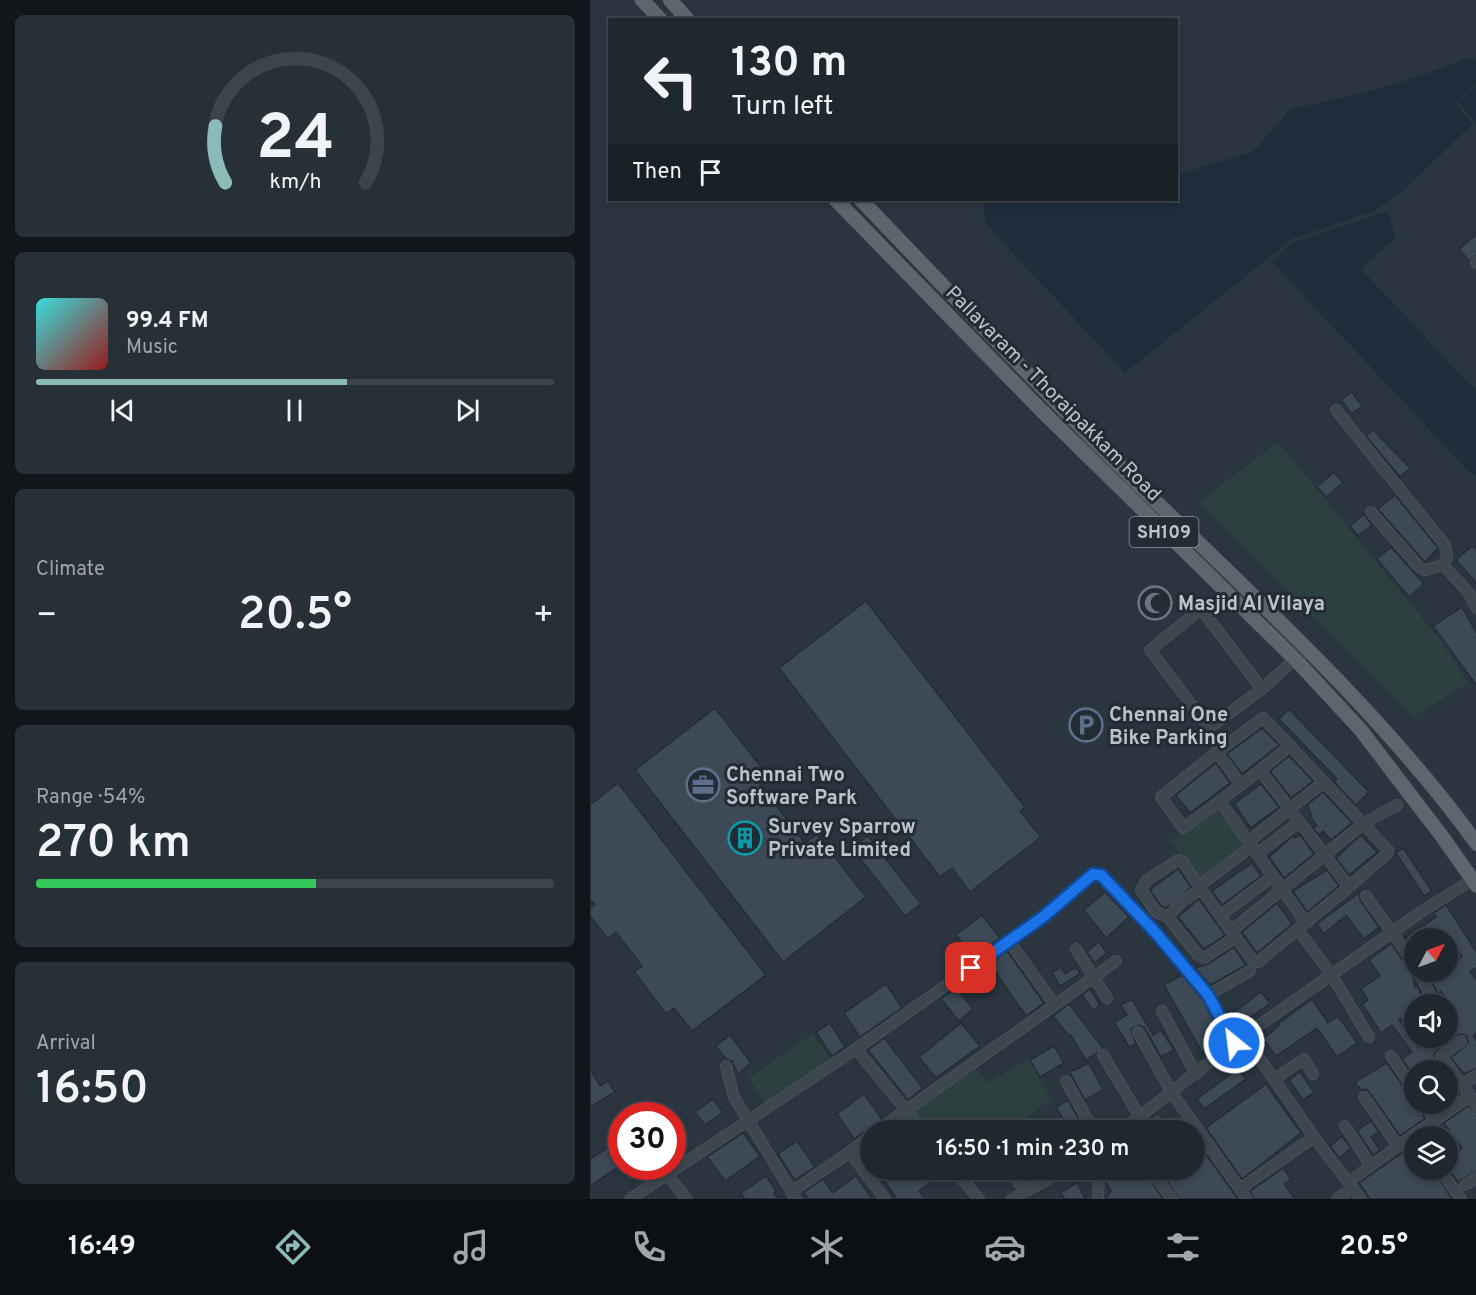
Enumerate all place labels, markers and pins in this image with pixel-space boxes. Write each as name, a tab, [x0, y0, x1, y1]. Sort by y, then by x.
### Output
mosque icon: Masjid Al Vilaya	[1137, 585, 1173, 621]
place label: Masjid Al Vilaya	[1178, 592, 1325, 618]
place label: Chennai One Bike Parking	[1109, 703, 1228, 752]
parking icon: Chennai One Bike Parking	[1068, 707, 1104, 743]
place label: Chennai Two Software Park	[726, 763, 857, 812]
office icon: Chennai Two Software Park	[685, 767, 721, 803]
place label: Survey Sparrow Private Limited	[768, 815, 916, 864]
building icon: Survey Sparrow Private Limited	[727, 820, 763, 856]
pin	[945, 942, 996, 993]

